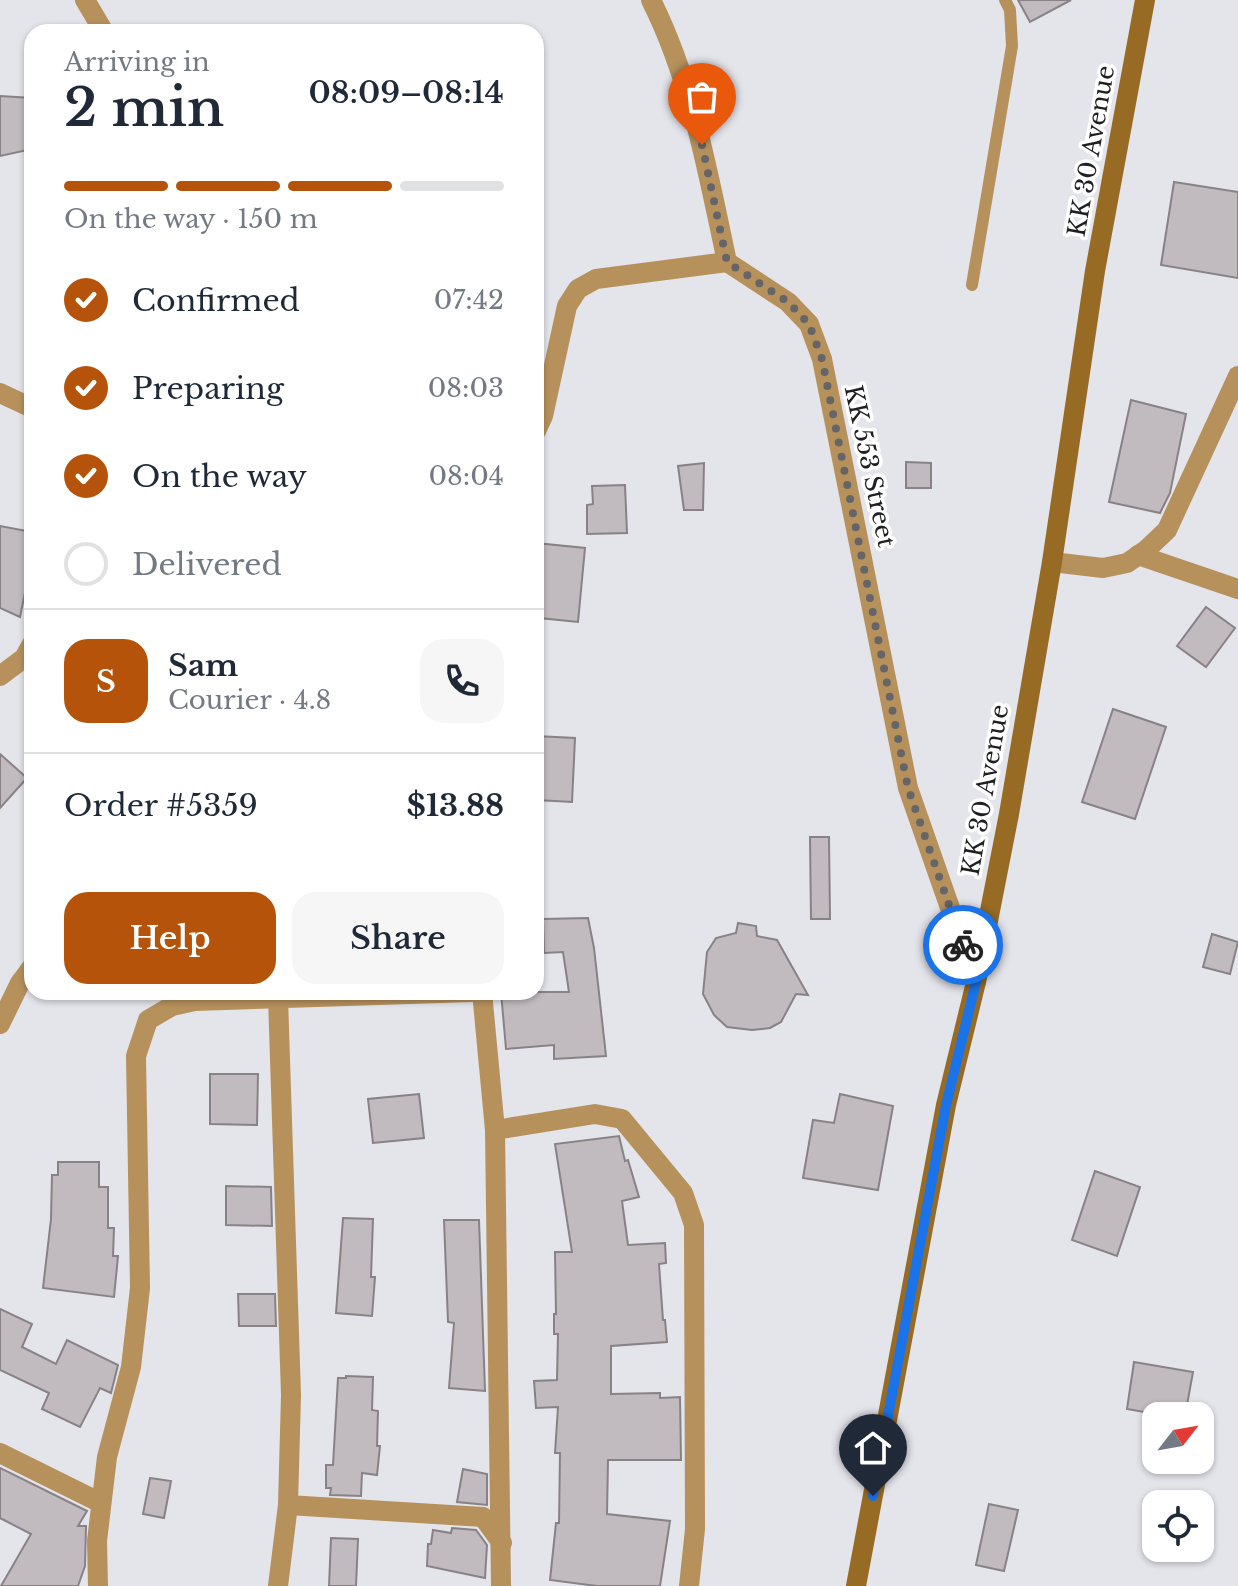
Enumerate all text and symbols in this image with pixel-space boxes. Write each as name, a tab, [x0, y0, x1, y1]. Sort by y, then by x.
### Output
text: Arriving in	[64, 46, 210, 78]
pin	[668, 63, 736, 145]
street label: KK 30 Avenue	[1062, 63, 1120, 239]
text: 08:09–08:14	[309, 74, 504, 111]
icon: bag	[680, 75, 724, 119]
text: 2 min	[64, 76, 224, 140]
text: On the way · 150 m	[64, 203, 318, 235]
icon: check	[64, 278, 108, 322]
text: Confirmed	[132, 282, 300, 319]
text: 07:42	[434, 284, 504, 316]
icon: check	[64, 366, 108, 410]
text: Preparing	[132, 370, 284, 407]
text: 08:03	[428, 372, 504, 404]
street label: KK 553 Street	[839, 382, 901, 550]
icon: check	[64, 454, 108, 498]
text: On the way	[132, 458, 307, 495]
text: 08:04	[428, 460, 504, 492]
text: Delivered	[132, 546, 282, 583]
button: phone	[420, 639, 504, 723]
text: Sam	[168, 647, 238, 684]
text: S	[96, 663, 116, 700]
text: Courier · 4.8	[168, 684, 331, 716]
street label: KK 30 Avenue	[956, 702, 1014, 878]
text: Order #5359	[64, 787, 258, 824]
text: $13.88	[407, 787, 504, 824]
button: Help	[64, 892, 276, 984]
button: Share	[292, 892, 504, 984]
courier	[923, 905, 1003, 985]
icon: bike	[941, 923, 985, 967]
north arrow	[1142, 1402, 1214, 1474]
map controls	[1142, 1402, 1214, 1562]
pin	[839, 1414, 907, 1496]
icon: home	[851, 1426, 895, 1470]
button: locate	[1142, 1490, 1214, 1562]

